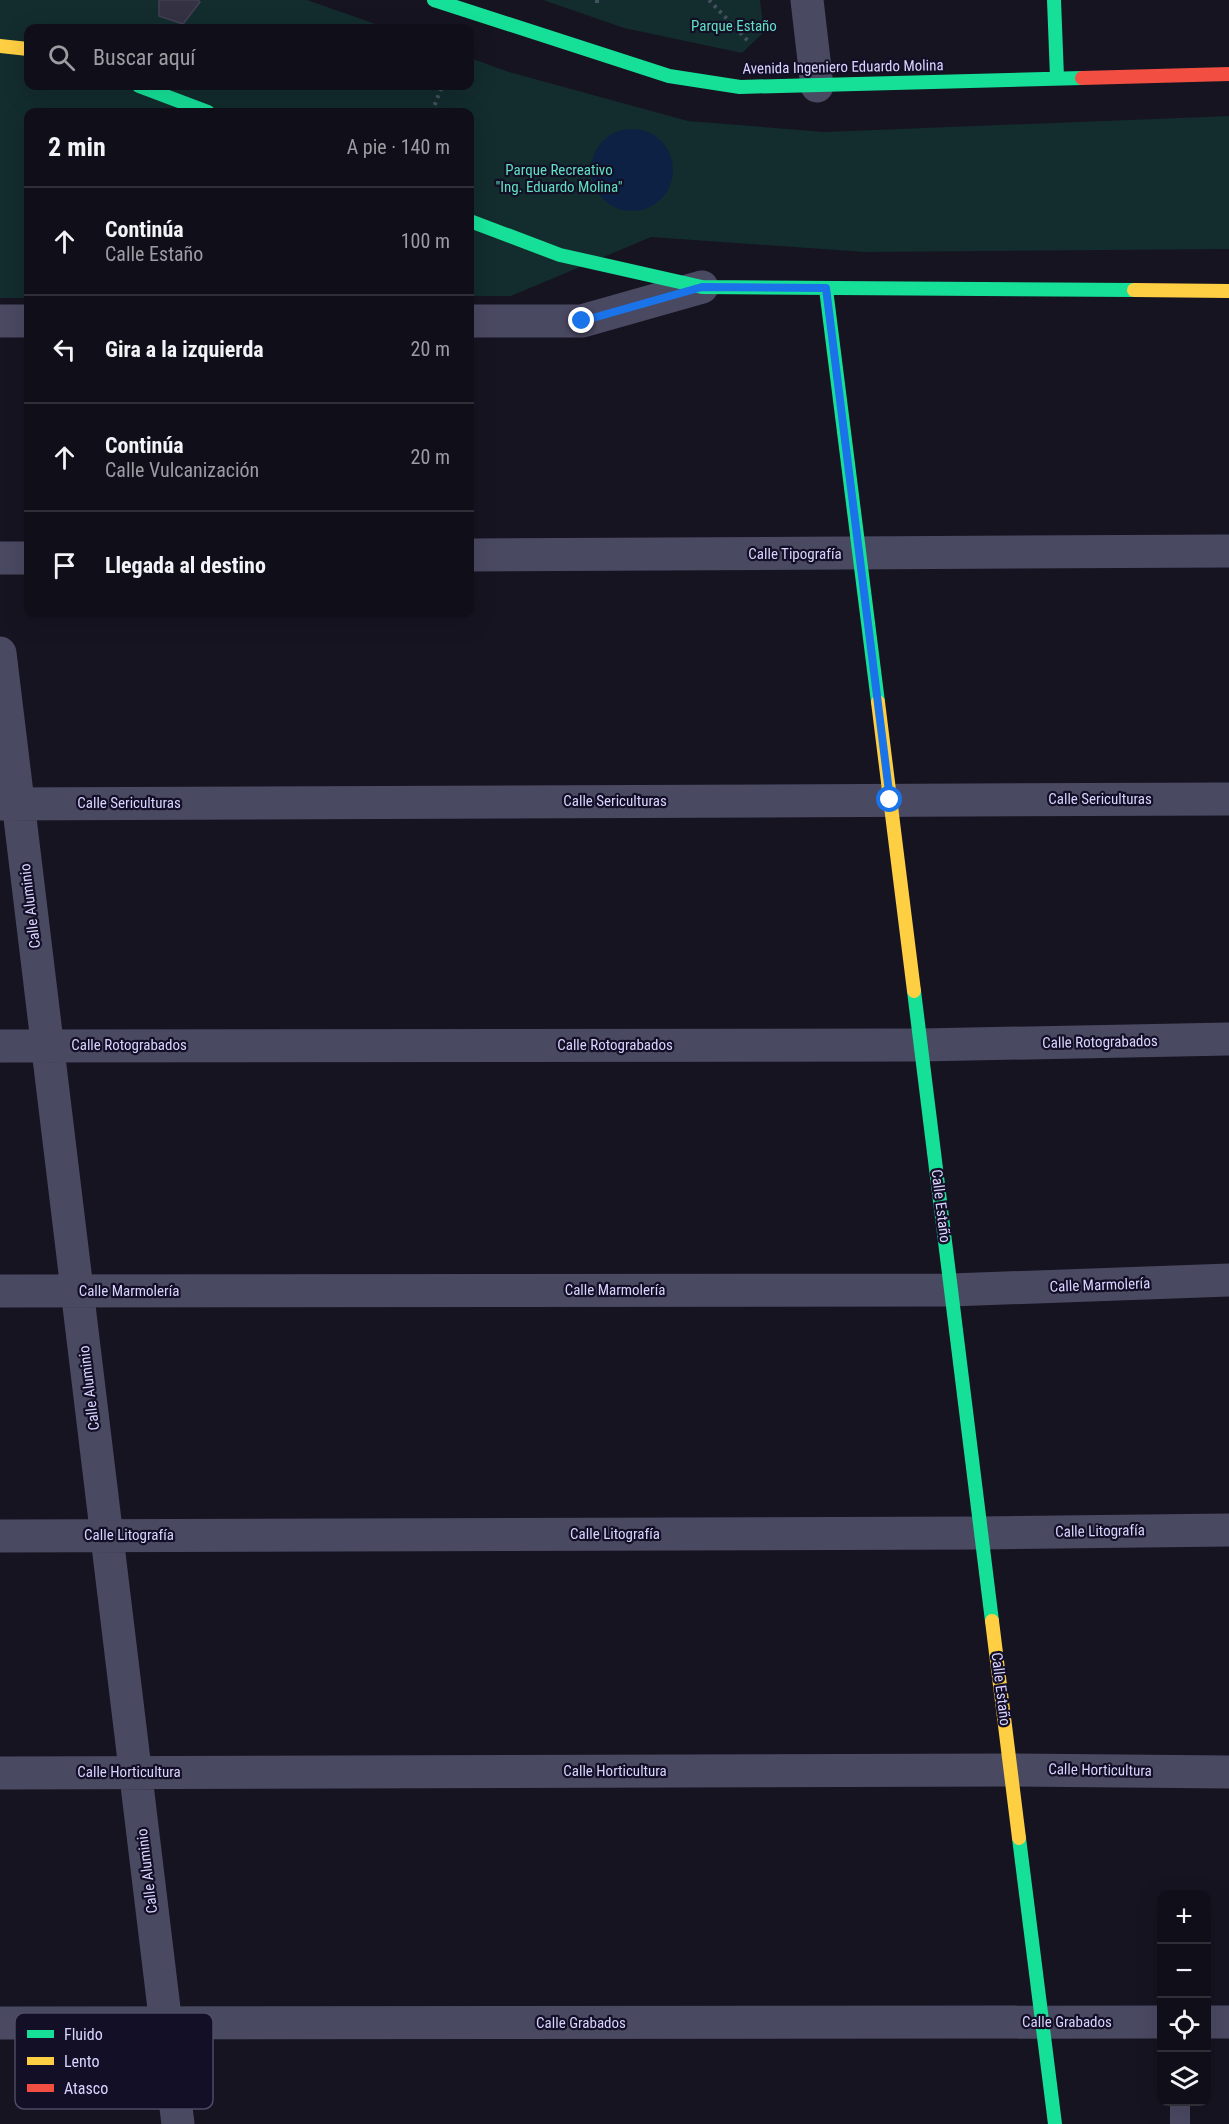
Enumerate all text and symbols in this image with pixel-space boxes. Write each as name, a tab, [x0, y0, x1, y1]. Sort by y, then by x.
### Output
park label: Parque Estaño	[691, 17, 777, 35]
search box	[24, 24, 474, 90]
icon: search	[45, 41, 78, 74]
text: Buscar aquí	[93, 45, 196, 70]
street label: Avenida Ingeniero Eduardo Molina	[742, 56, 944, 78]
text: 2 min	[48, 132, 106, 162]
text: A pie · 140 m	[347, 135, 450, 159]
park label: Parque Recreativo "Ing. Eduardo Molina"	[495, 161, 623, 196]
text: Continúa	[105, 217, 184, 242]
icon: ahead	[48, 225, 81, 258]
text: 100 m	[401, 229, 450, 253]
text: Calle Estaño	[105, 242, 203, 266]
route end	[568, 307, 594, 333]
icon: left	[48, 333, 81, 366]
text: Gira a la izquierda	[105, 337, 264, 362]
text: 20 m	[411, 337, 450, 361]
text: Continúa	[105, 433, 184, 458]
icon: ahead	[48, 441, 81, 474]
text: 20 m	[411, 445, 450, 469]
text: Calle Vulcanización	[105, 458, 259, 482]
street label: Calle Tipografía	[748, 545, 842, 563]
icon: arrive	[48, 549, 81, 582]
text: Llegada al destino	[105, 553, 266, 578]
route start	[876, 786, 902, 812]
street label: Calle Sericulturas	[1048, 790, 1152, 808]
street label: Calle Sericulturas	[563, 792, 667, 810]
street label: Calle Sericulturas	[77, 794, 181, 812]
street label: Calle Aluminio	[16, 863, 44, 949]
street label: Calle Rotograbados	[1042, 1032, 1158, 1052]
street label: Calle Rotograbados	[71, 1036, 187, 1054]
street label: Calle Rotograbados	[557, 1036, 673, 1054]
street label: Calle Estaño	[928, 1168, 954, 1244]
street label: Calle Marmolería	[1049, 1274, 1151, 1296]
street label: Calle Marmolería	[565, 1281, 665, 1299]
street label: Calle Marmolería	[79, 1282, 179, 1300]
street label: Calle Aluminio	[75, 1345, 103, 1431]
street label: Calle Litografía	[1055, 1521, 1145, 1541]
street label: Calle Litografía	[570, 1525, 660, 1543]
street label: Calle Litografía	[84, 1526, 174, 1544]
street label: Calle Estaño	[988, 1651, 1014, 1727]
street label: Calle Horticultura	[1048, 1760, 1152, 1780]
street label: Calle Horticultura	[563, 1762, 667, 1780]
street label: Calle Horticultura	[77, 1763, 181, 1781]
street label: Calle Aluminio	[133, 1828, 161, 1914]
map controls	[1157, 1890, 1211, 2106]
button: +	[1157, 1890, 1211, 1944]
button: −	[1157, 1944, 1211, 1998]
button: locate	[1157, 1998, 1211, 2052]
legend	[15, 2013, 213, 2109]
street label: Calle Grabados	[1022, 2013, 1112, 2031]
street label: Calle Grabados	[536, 2014, 626, 2032]
text: Fluido	[64, 2025, 103, 2044]
text: Lento	[64, 2052, 99, 2071]
button: layers	[1157, 2052, 1211, 2106]
text: Atasco	[64, 2079, 108, 2098]

